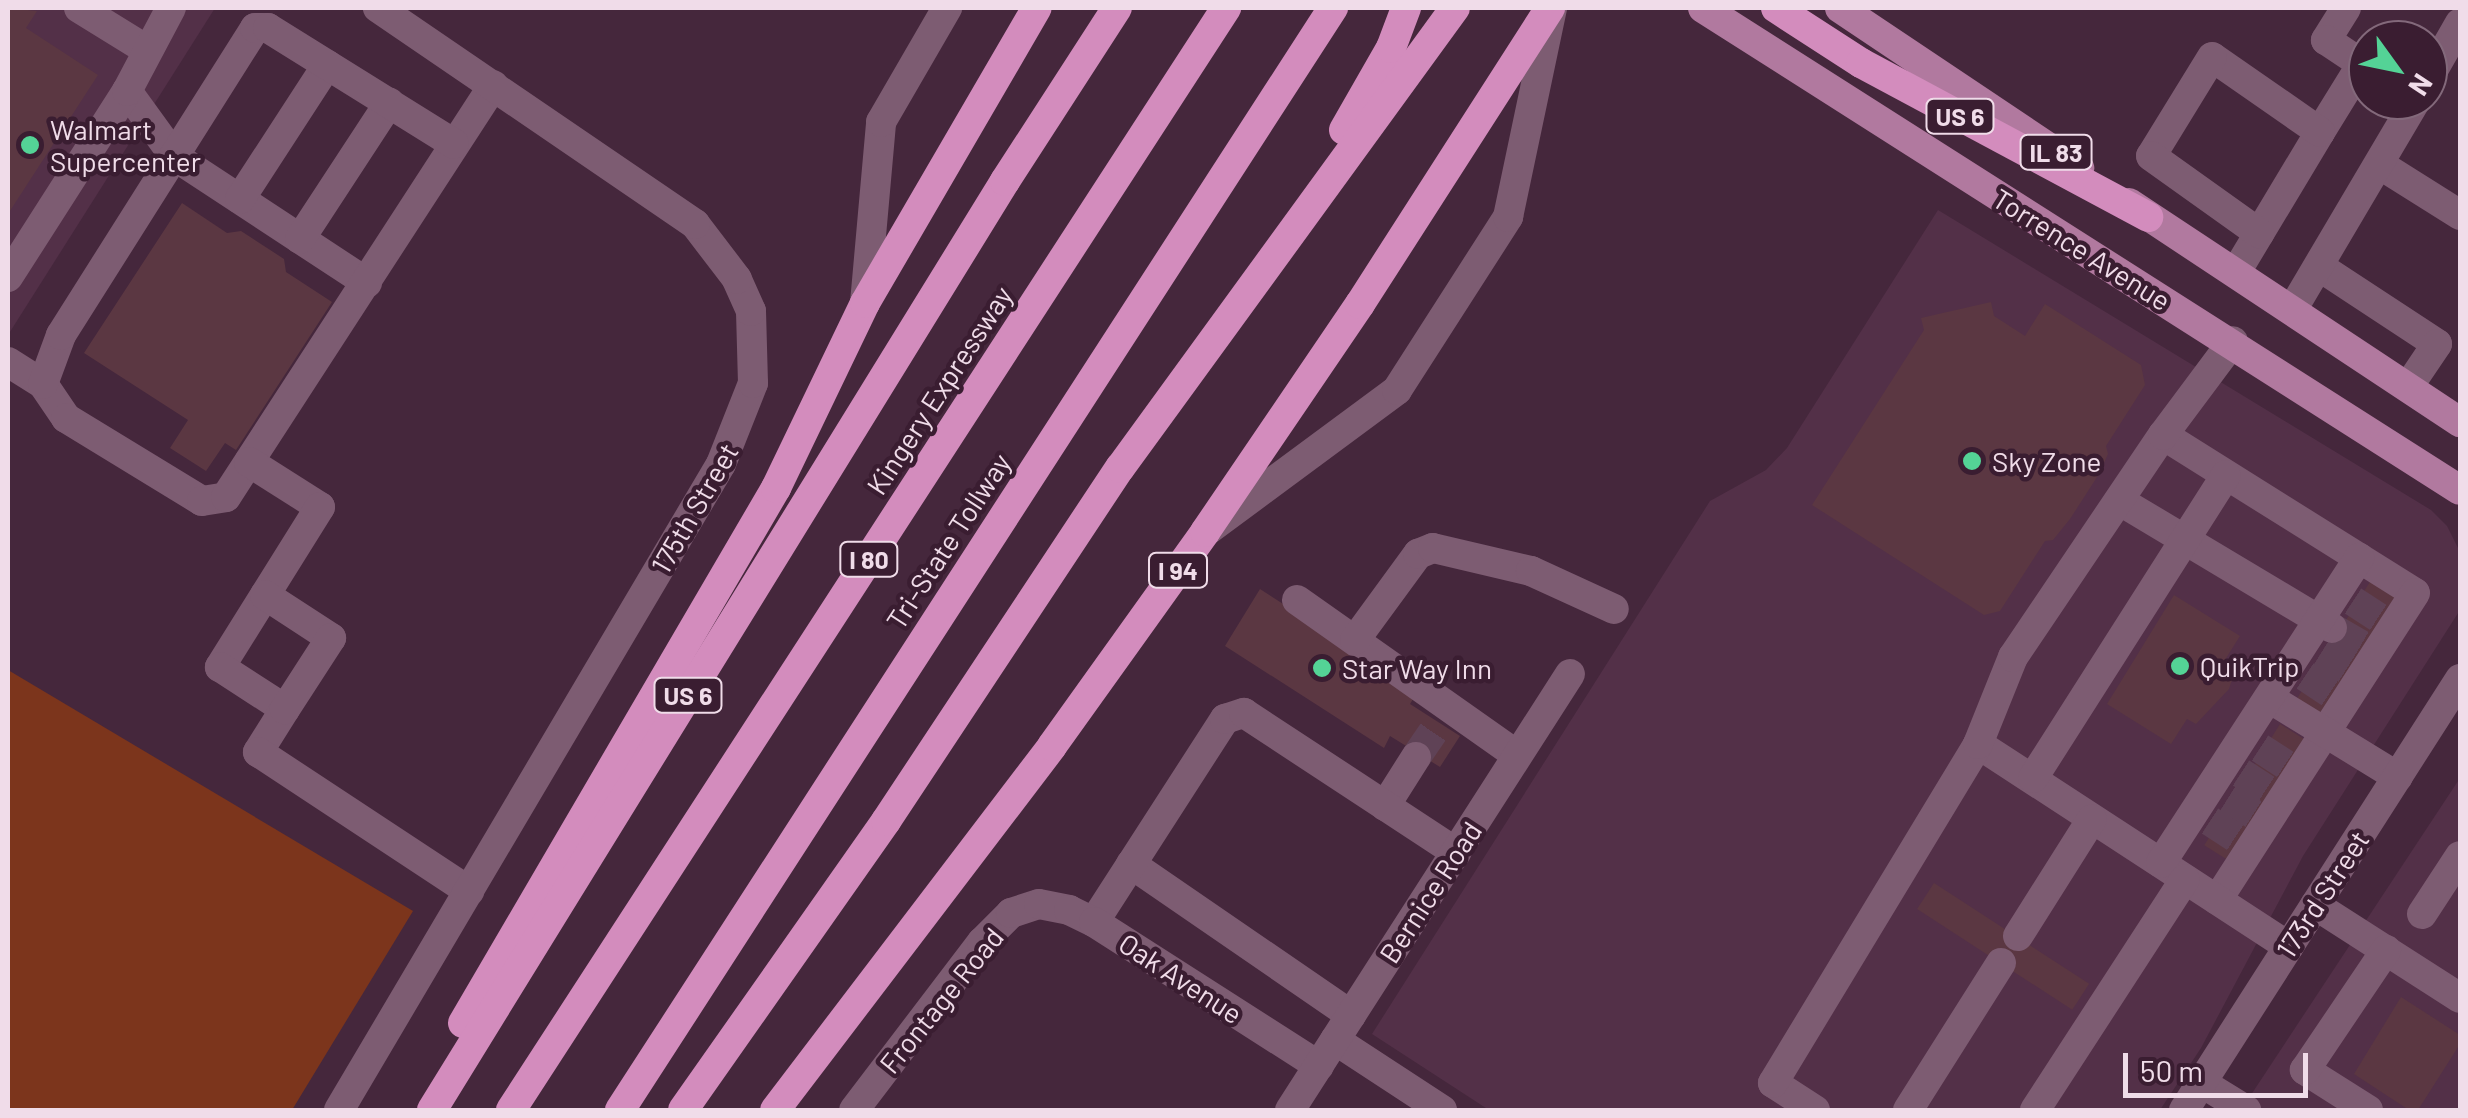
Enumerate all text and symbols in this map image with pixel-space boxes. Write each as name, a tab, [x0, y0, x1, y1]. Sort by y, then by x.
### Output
north arrow	[2348, 20, 2448, 120]
text: N	[2402, 68, 2441, 102]
road number: US 6	[1925, 96, 1995, 136]
place label: Walmart Supercenter	[50, 112, 201, 178]
road number: IL 83	[2018, 132, 2094, 172]
marker: Walmart Supercenter	[19, 134, 41, 156]
street label: Torrence Avenue	[1987, 181, 2177, 317]
street label: Kingery Expressway	[859, 279, 1019, 501]
street label: 175th Street	[643, 437, 745, 579]
place label: Sky Zone	[1992, 444, 2101, 478]
street label: Tri-State Tollway	[879, 447, 1017, 635]
marker: Sky Zone	[1961, 450, 1983, 472]
road number: I 80	[839, 539, 899, 579]
road number: I 94	[1148, 550, 1208, 590]
place label: QuikTrip	[2200, 649, 2300, 683]
place label: Star Way Inn	[1342, 651, 1492, 685]
marker: QuikTrip	[2169, 655, 2191, 677]
marker: Star Way Inn	[1311, 657, 1333, 679]
road number: US 6	[653, 675, 723, 715]
street label: Bernice Road	[1372, 815, 1488, 969]
street label: 173rd Street	[2268, 824, 2376, 964]
street label: Frontage Road	[872, 920, 1010, 1080]
street label: Oak Avenue	[1113, 926, 1249, 1030]
scale bar	[2128, 1033, 2313, 1095]
text: 50 m	[2140, 1052, 2203, 1088]

